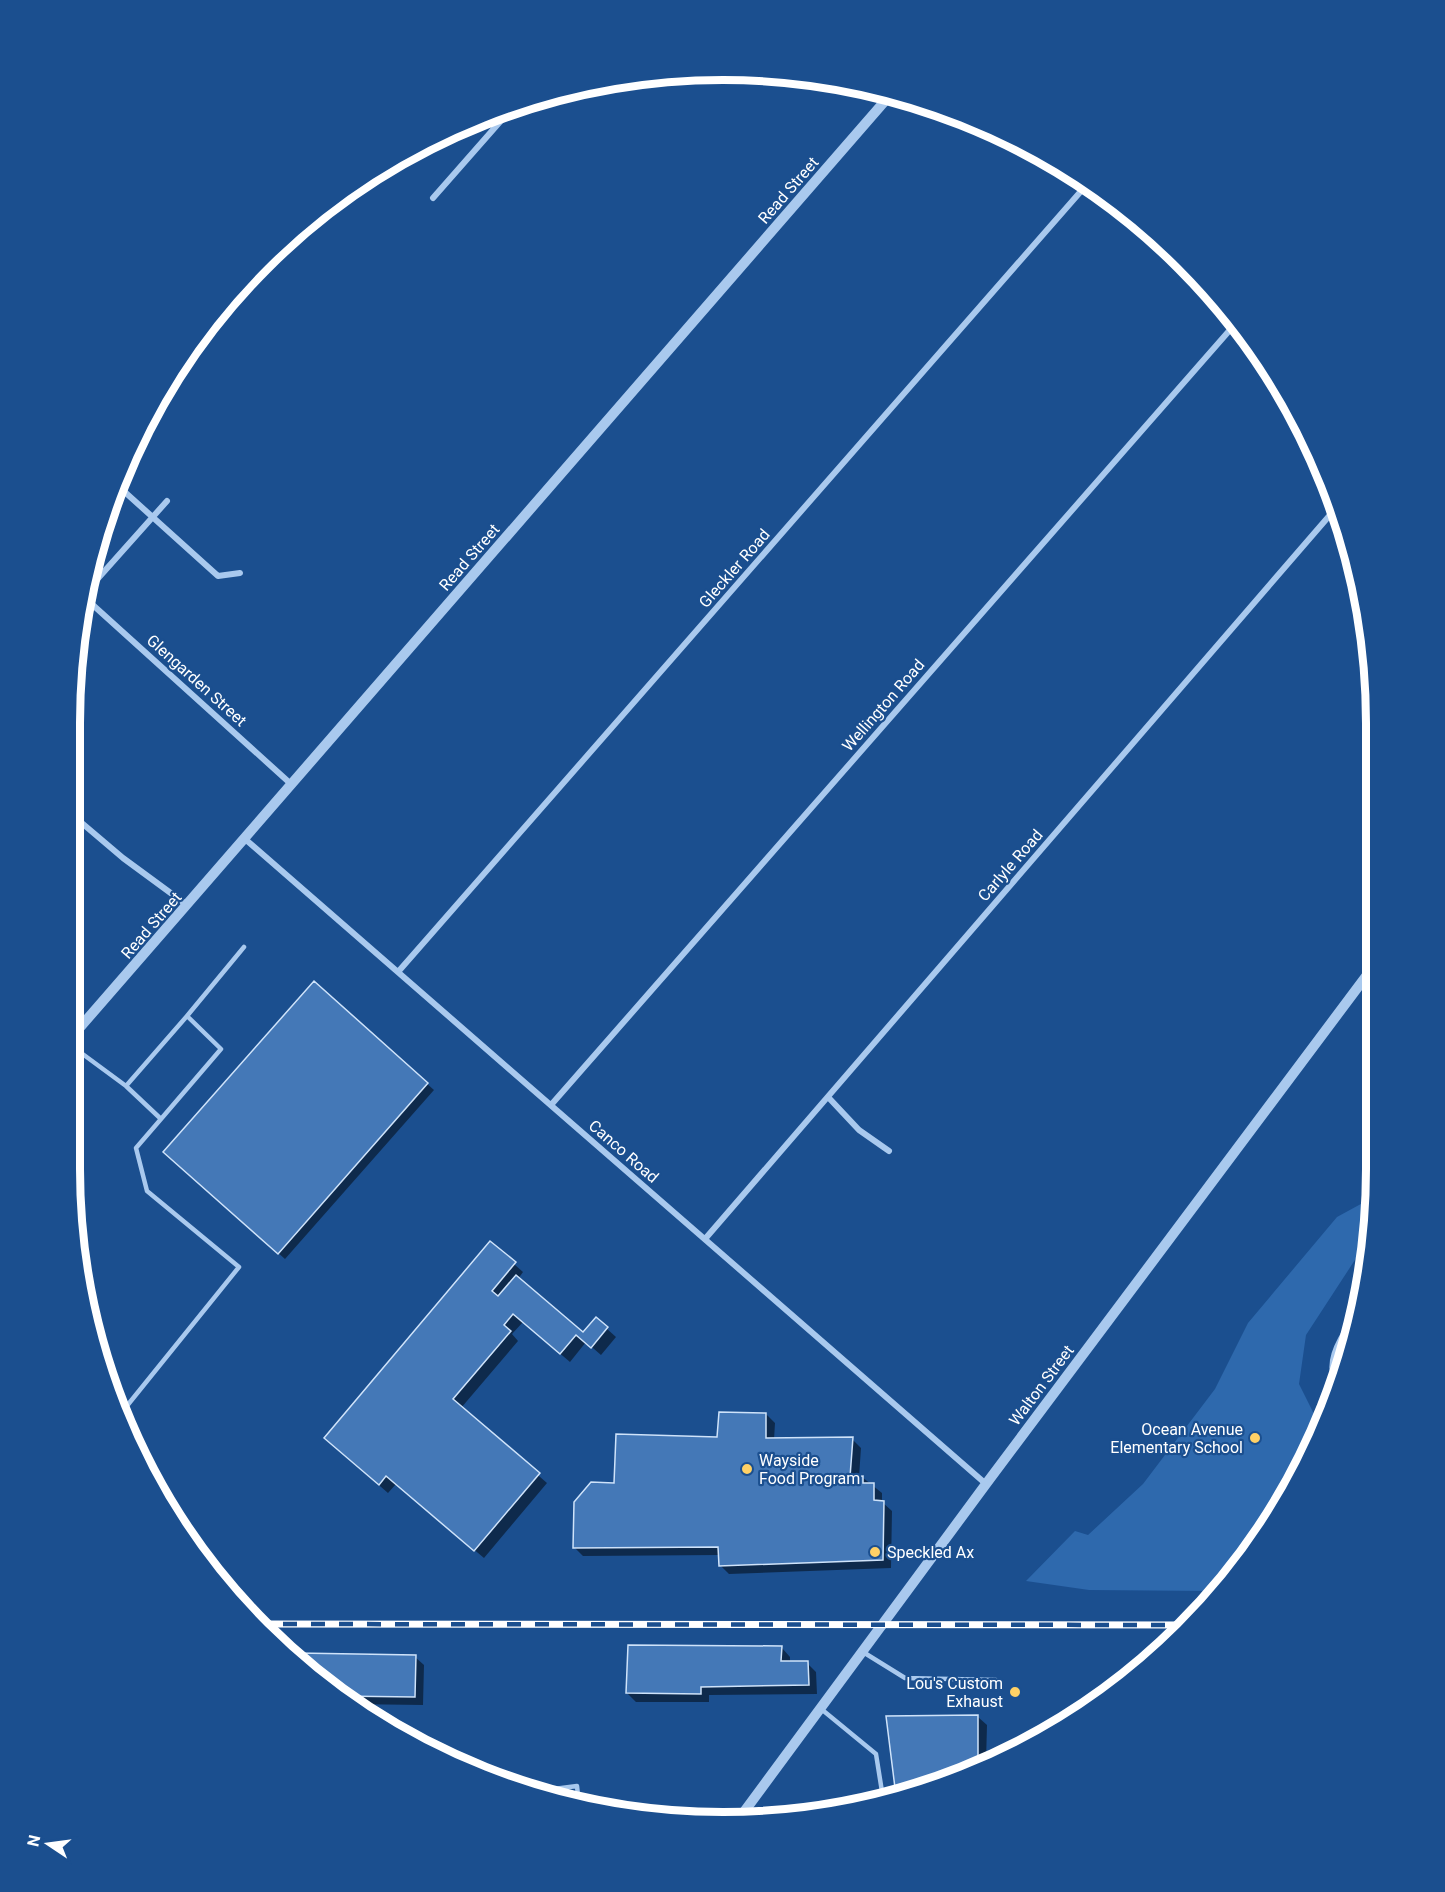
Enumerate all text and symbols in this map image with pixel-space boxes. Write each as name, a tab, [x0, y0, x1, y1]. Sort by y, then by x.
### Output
street label: Read Street	[754, 153, 823, 228]
street label: Read Street	[435, 520, 504, 595]
street label: Gleckler Road	[695, 525, 774, 612]
street label: Glengarden Street	[143, 631, 250, 730]
street label: Wellington Road	[838, 655, 928, 755]
street label: Carlyle Road	[974, 825, 1047, 905]
street label: Read Street	[117, 888, 186, 963]
street label: Canco Road	[585, 1116, 662, 1187]
street label: Walton Street	[1005, 1341, 1078, 1429]
place label: Ocean Avenue Elementary School	[1110, 1420, 1243, 1457]
marker: Ocean Avenue Elementary School	[1248, 1431, 1262, 1445]
place label: Wayside Food Program	[759, 1451, 860, 1488]
marker: Wayside Food Program	[740, 1462, 754, 1476]
place label: Speckled Ax	[887, 1543, 974, 1562]
marker: Speckled Ax	[868, 1545, 882, 1559]
place label: Lou's Custom Exhaust	[906, 1674, 1003, 1711]
marker: Lou's Custom Exhaust	[1008, 1685, 1022, 1699]
north arrow	[18, 1814, 78, 1874]
text: N	[23, 1833, 44, 1848]

